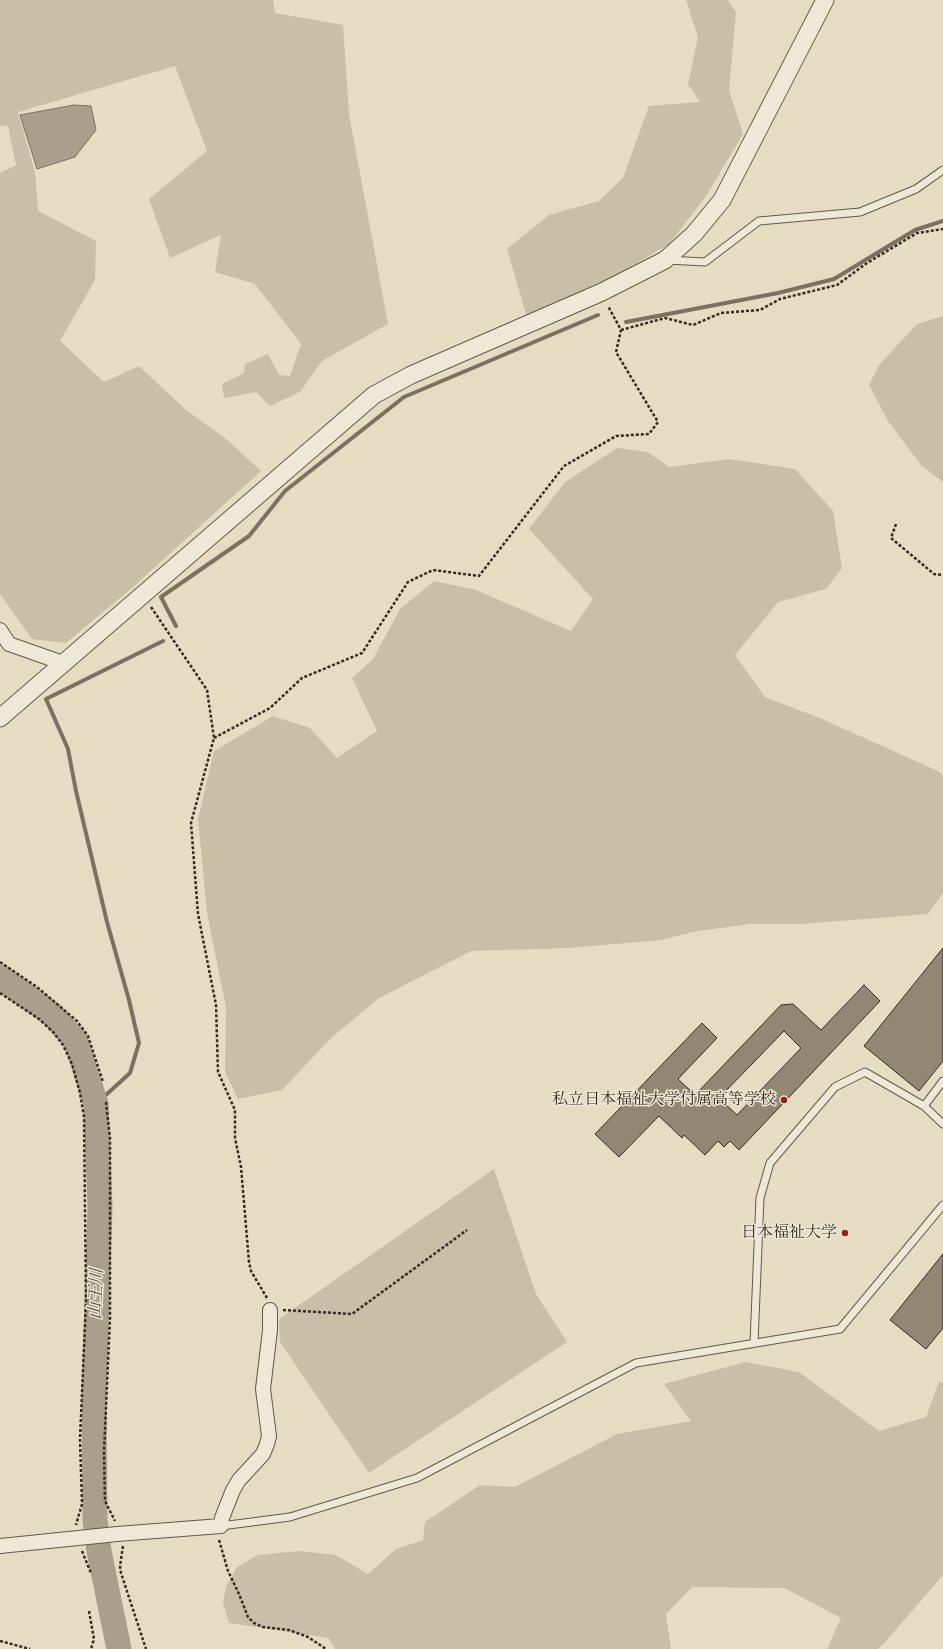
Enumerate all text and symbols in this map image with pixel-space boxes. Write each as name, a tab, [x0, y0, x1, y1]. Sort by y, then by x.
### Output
place label: 私立日本福祉大学付属高等学校	[552, 1090, 776, 1110]
marker: 私立日本福祉大学付属高等学校	[779, 1095, 789, 1105]
place label: 日本福祉大学	[741, 1223, 837, 1243]
marker: 日本福祉大学	[840, 1228, 850, 1238]
water label: 山王川	[86, 1268, 108, 1320]

